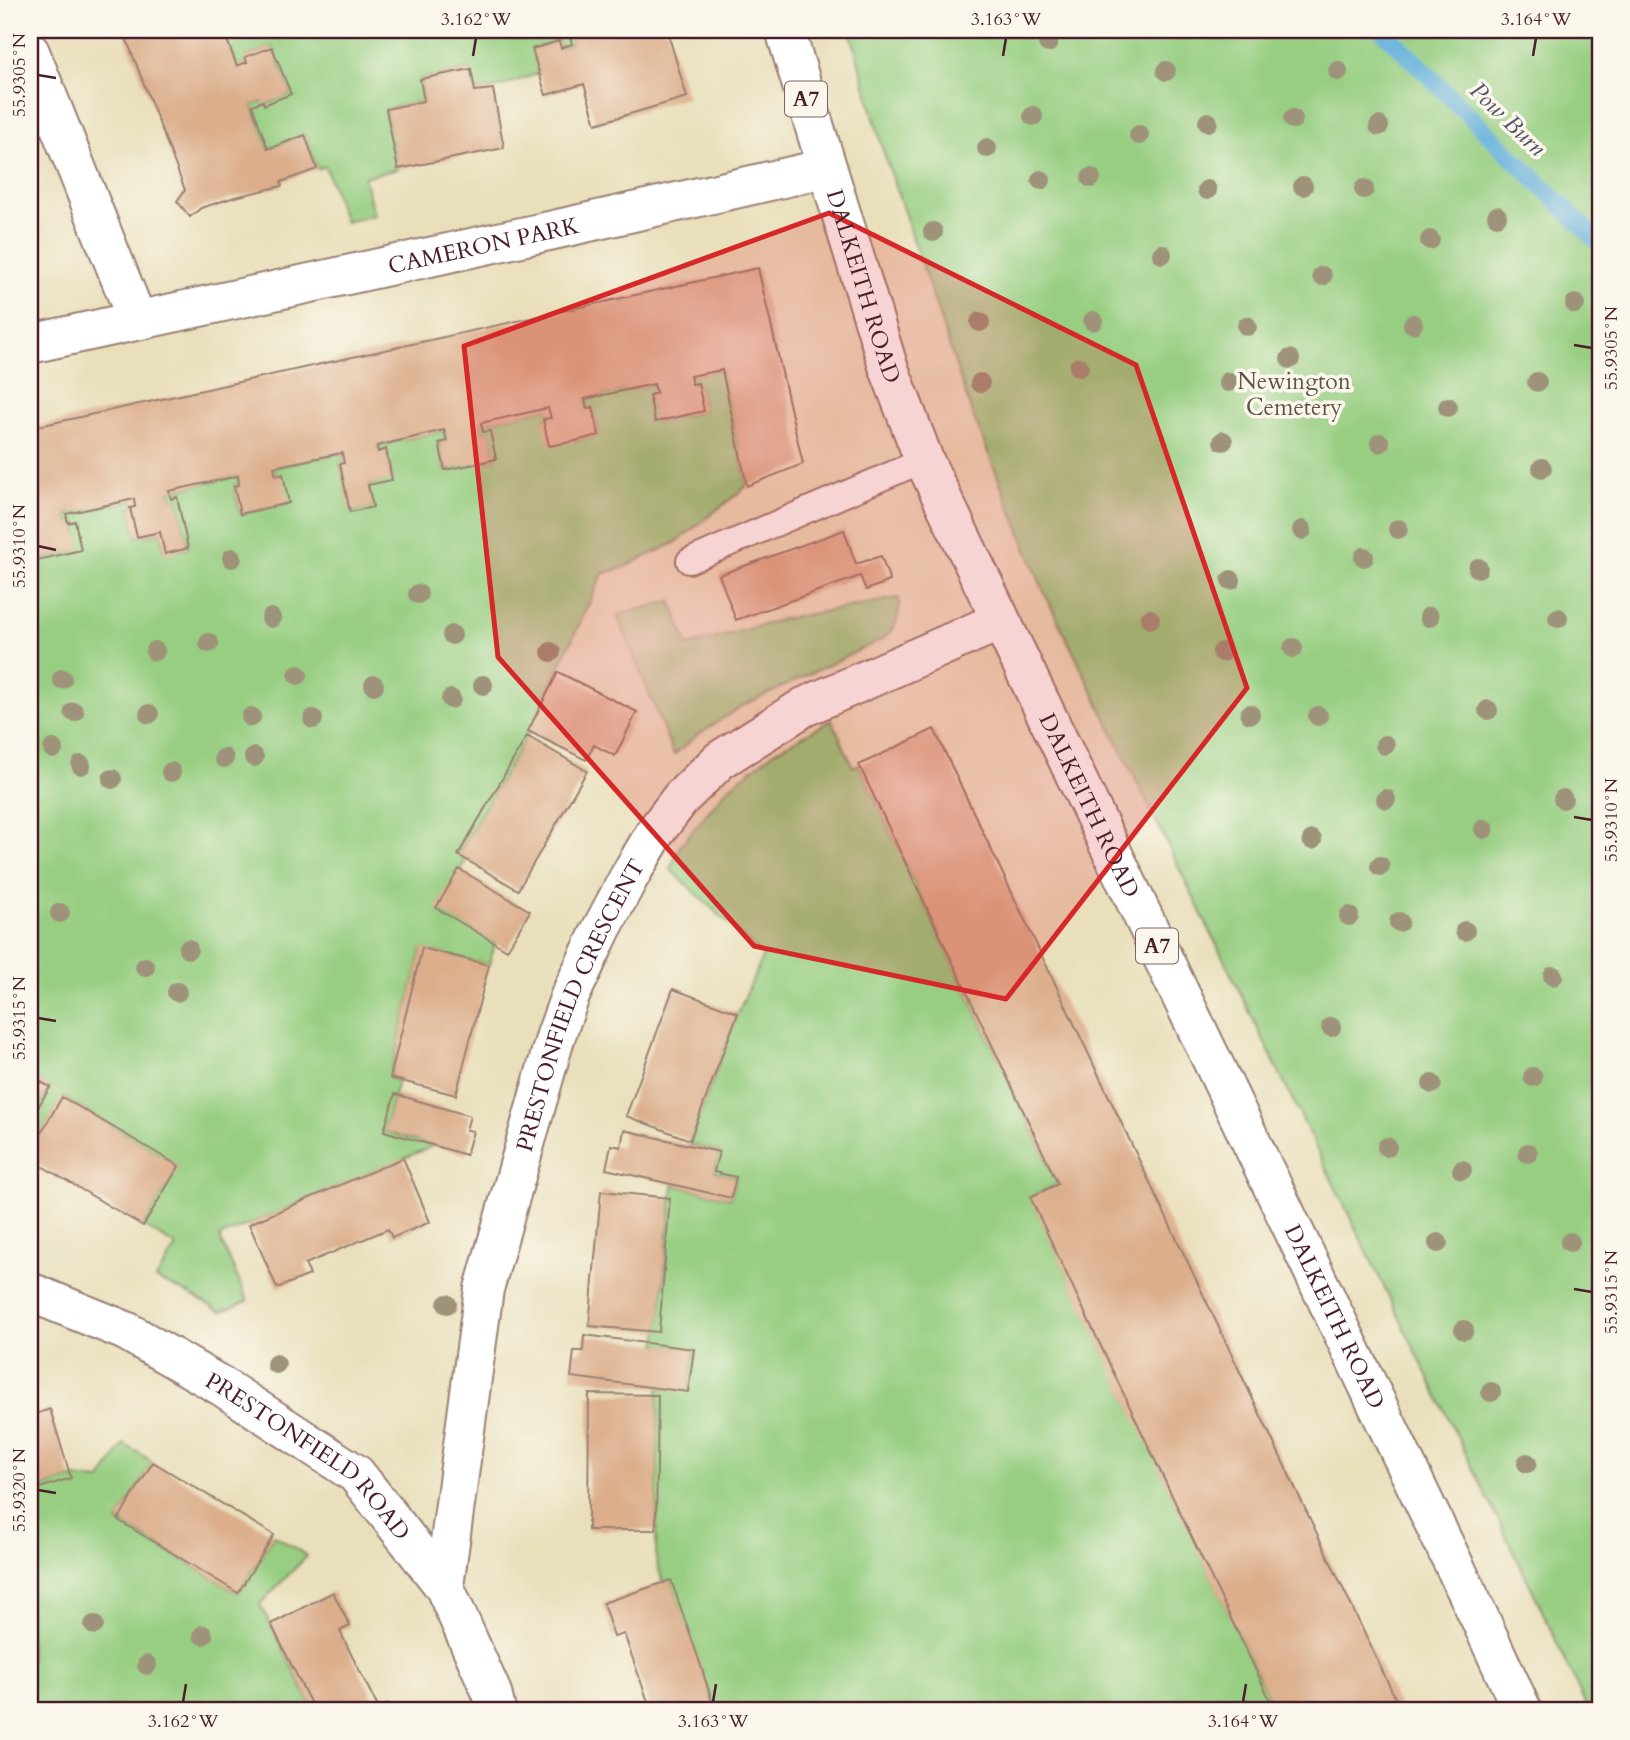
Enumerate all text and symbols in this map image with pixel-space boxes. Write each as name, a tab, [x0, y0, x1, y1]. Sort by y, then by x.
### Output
text: 3.162°W	[441, 7, 511, 32]
text: 3.163°W	[971, 7, 1041, 32]
text: 3.164°W	[1501, 7, 1571, 32]
text: 55.9305°N	[7, 32, 32, 117]
water label: Pow Burn	[1462, 75, 1553, 164]
road number: A7	[785, 82, 827, 116]
street label: DALKEITH ROAD	[819, 186, 908, 388]
street label: CAMERON PARK	[385, 210, 583, 282]
text: 55.9305°N	[1599, 305, 1624, 390]
park label: Newington Cemetery	[1237, 366, 1351, 423]
text: 55.9310°N	[7, 503, 32, 588]
street label: DALKEITH ROAD	[1032, 708, 1147, 903]
text: 55.9310°N	[1599, 777, 1624, 862]
street label: PRESTONFIELD CRESCENT	[509, 853, 652, 1155]
road number: A7	[1136, 928, 1178, 964]
text: 55.9315°N	[7, 975, 32, 1060]
street label: DALKEITH ROAD	[1277, 1219, 1392, 1414]
text: 55.9315°N	[1599, 1249, 1624, 1334]
street label: PRESTONFIELD ROAD	[200, 1365, 417, 1547]
text: 55.9320°N	[7, 1447, 32, 1532]
text: 3.162°W	[148, 1709, 218, 1734]
text: 3.163°W	[678, 1709, 748, 1734]
text: 3.164°W	[1208, 1709, 1278, 1734]

